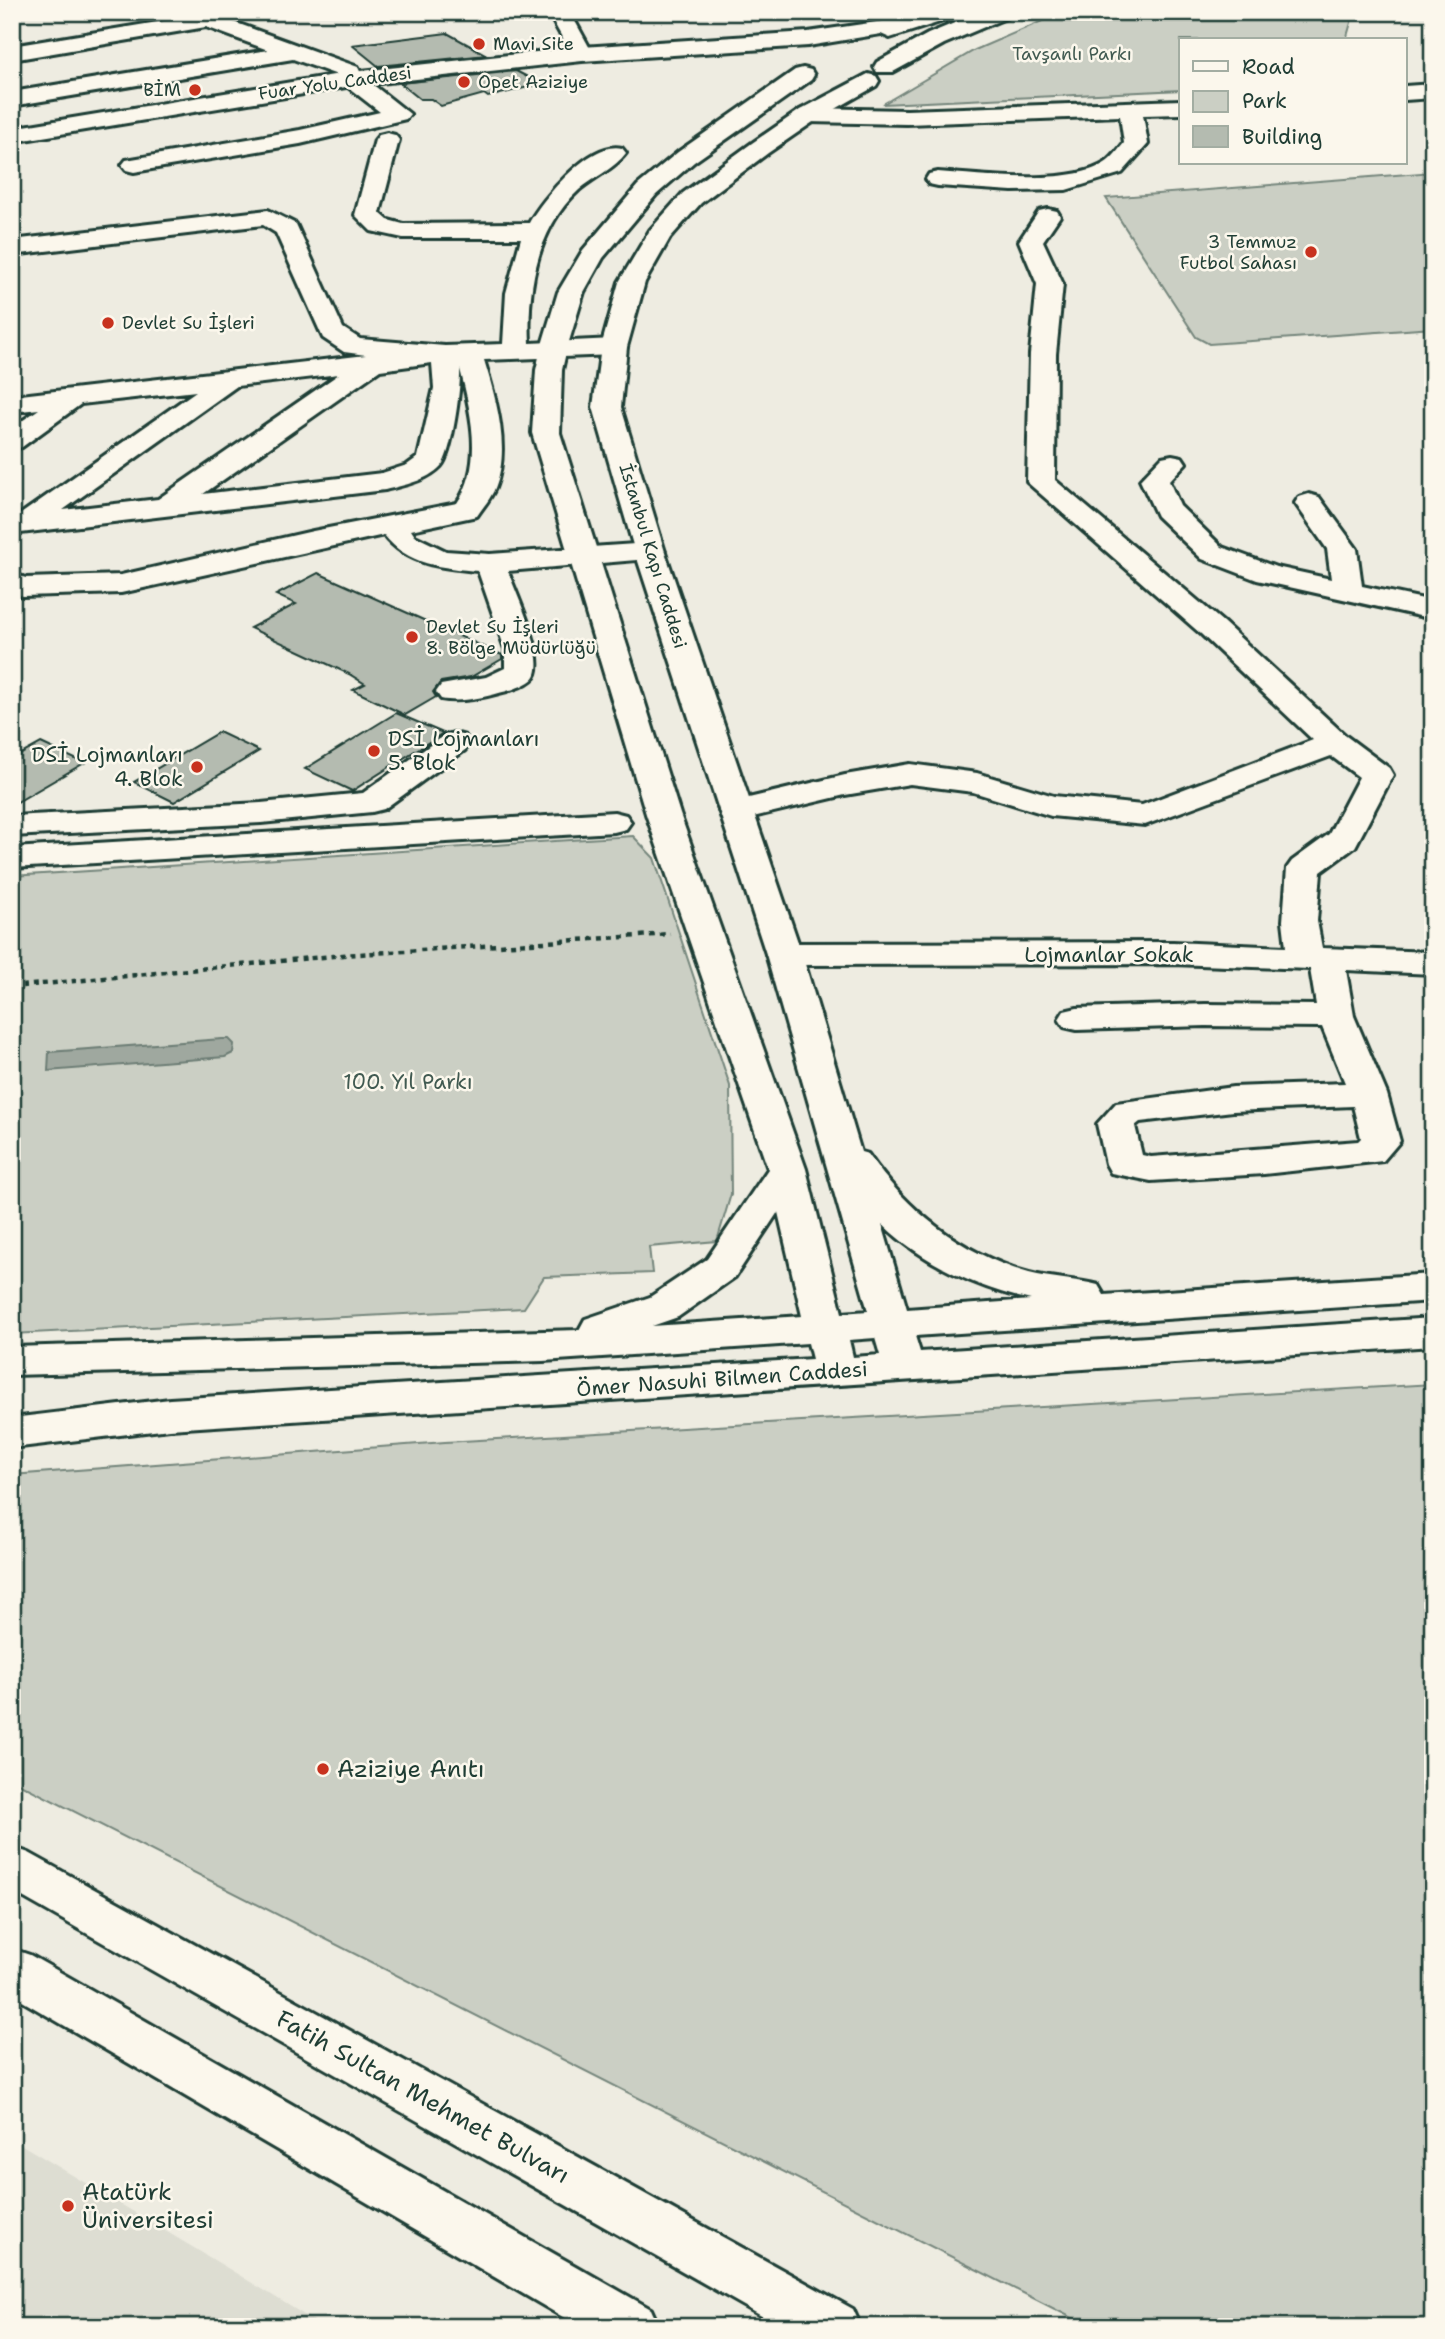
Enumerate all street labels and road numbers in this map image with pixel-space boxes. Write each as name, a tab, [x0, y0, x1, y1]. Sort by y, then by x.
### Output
street label: Fuar Yolu Caddesi	[257, 60, 413, 106]
street label: İstanbul Kapı Caddesi	[613, 461, 693, 651]
street label: Lojmanlar Sokak	[1024, 941, 1194, 969]
street label: Ömer Nasuhi Bilmen Caddesi	[575, 1355, 869, 1403]
street label: Fatih Sultan Mehmet Bulvarı	[271, 2003, 575, 2191]

